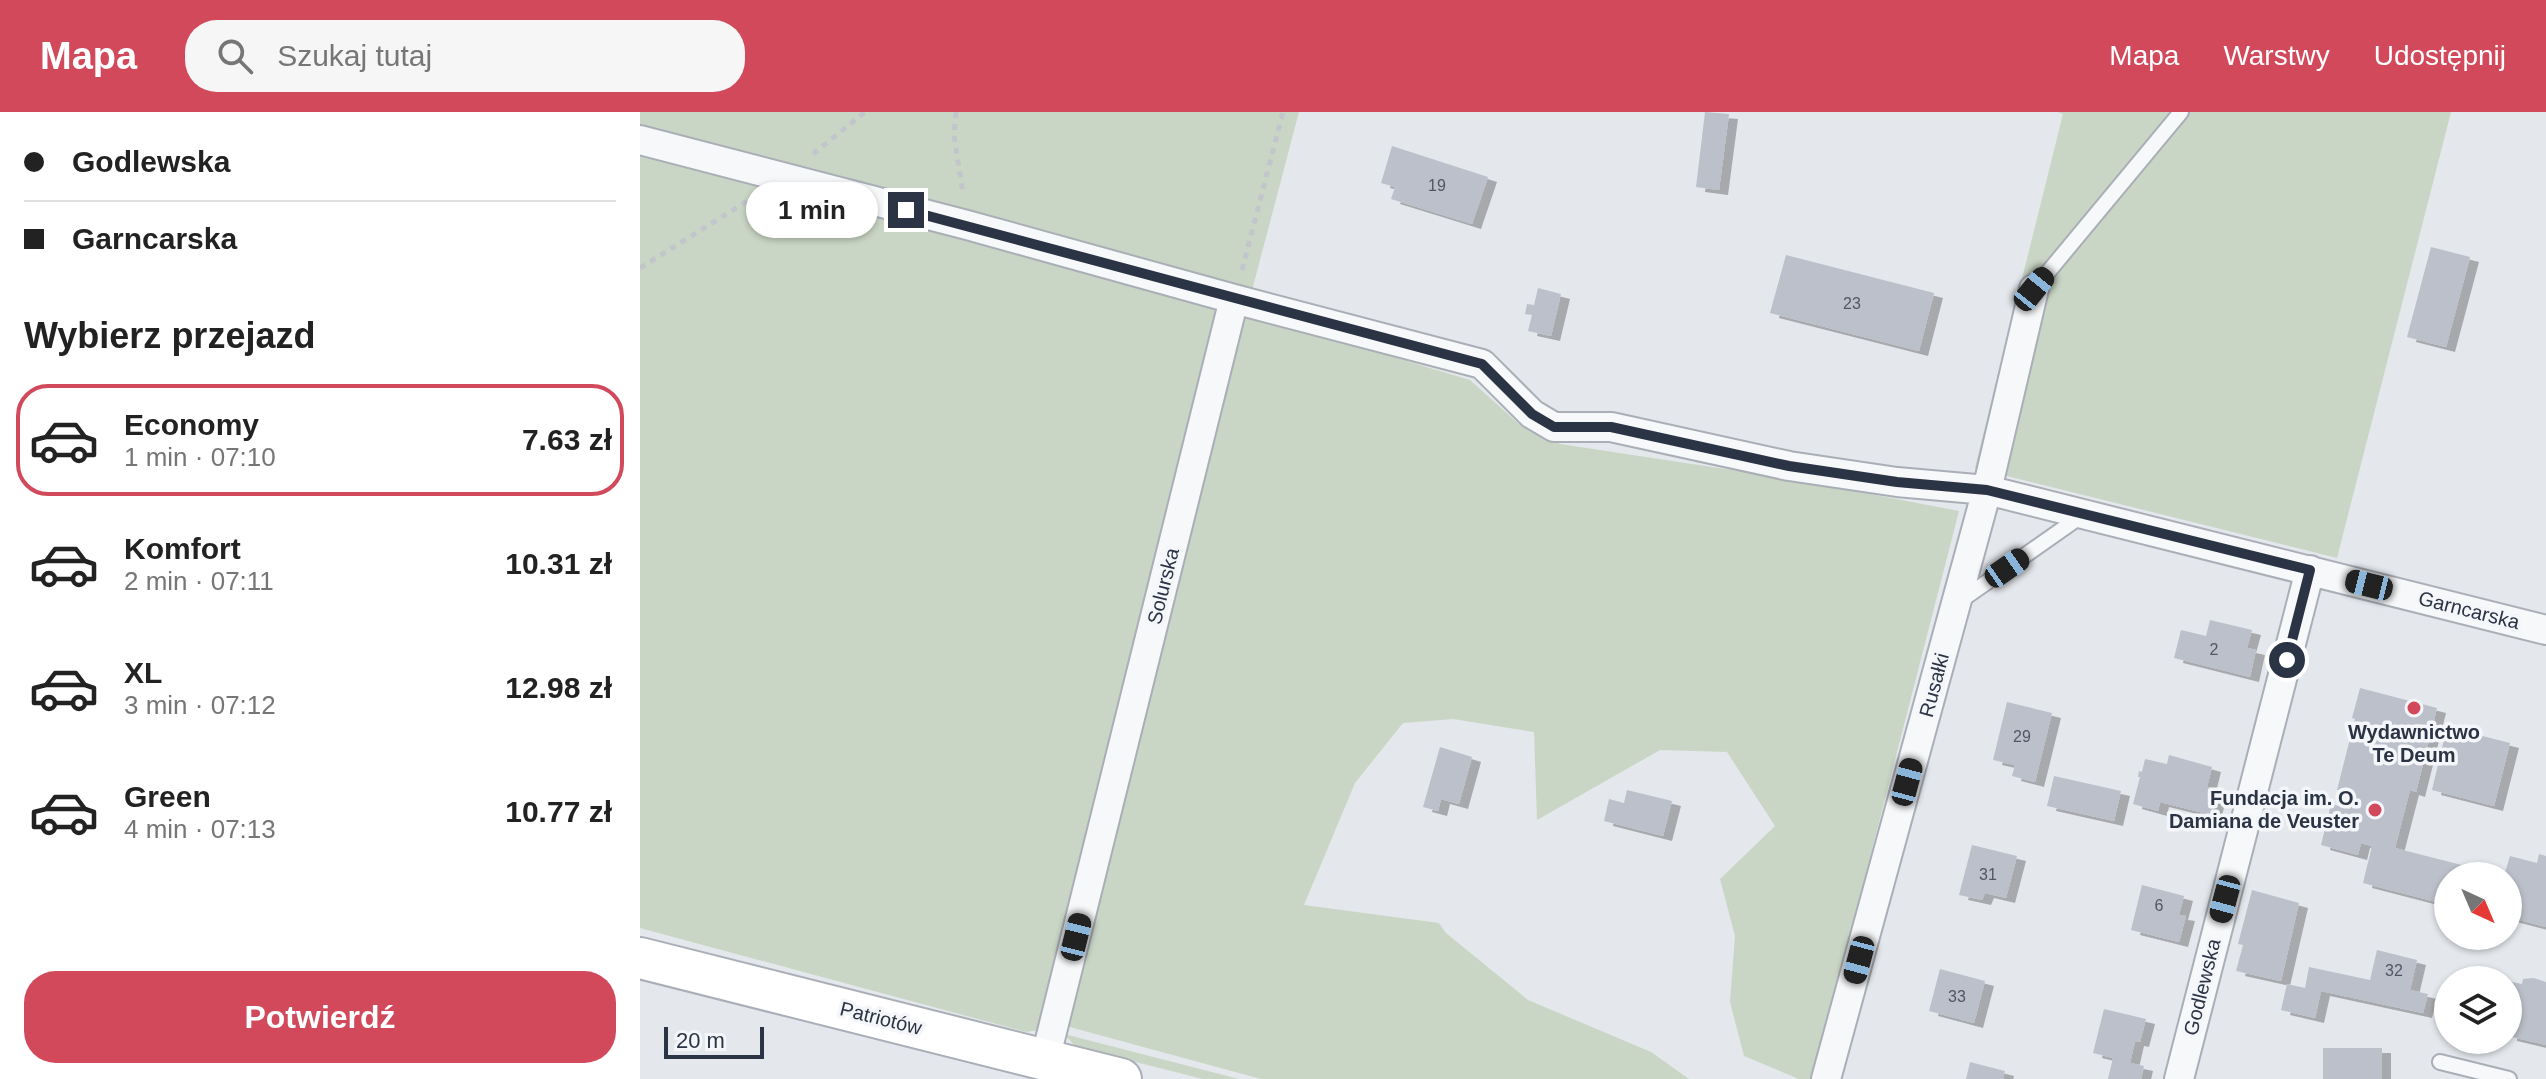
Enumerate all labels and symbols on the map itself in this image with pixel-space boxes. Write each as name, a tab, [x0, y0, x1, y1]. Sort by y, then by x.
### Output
house number: 19	[1428, 177, 1446, 194]
callout: 1 min	[746, 182, 878, 238]
route end	[888, 192, 924, 228]
car	[2010, 263, 2058, 315]
house number: 23	[1843, 295, 1861, 312]
car	[1980, 544, 2034, 592]
street label: Solurska	[1143, 545, 1183, 626]
car	[2343, 568, 2395, 602]
street label: Garncarska	[2416, 587, 2523, 633]
house number: 2	[2210, 641, 2219, 658]
route start	[2269, 642, 2305, 678]
street label: Rusałki	[1915, 650, 1953, 720]
marker: Wydawnictwo Te Deum	[2405, 699, 2423, 717]
place label: Wydawnictwo Te Deum	[2348, 721, 2480, 766]
house number: 29	[2013, 728, 2031, 745]
car	[1889, 756, 1925, 808]
place label: Fundacja im. O. Damiana de Veuster	[2169, 787, 2359, 832]
marker: Fundacja im. O. Damiana de Veuster	[2366, 801, 2384, 819]
north arrow	[2434, 862, 2522, 950]
house number: 31	[1979, 866, 1997, 883]
car	[2207, 873, 2243, 925]
house number: 6	[2155, 897, 2164, 914]
car	[1059, 911, 1093, 963]
car	[1841, 934, 1877, 986]
street label: Godlewska	[2179, 935, 2225, 1038]
house number: 32	[2385, 962, 2403, 979]
house number: 33	[1948, 988, 1966, 1005]
street label: Patriotów	[838, 997, 925, 1039]
scale bar	[664, 1023, 764, 1059]

